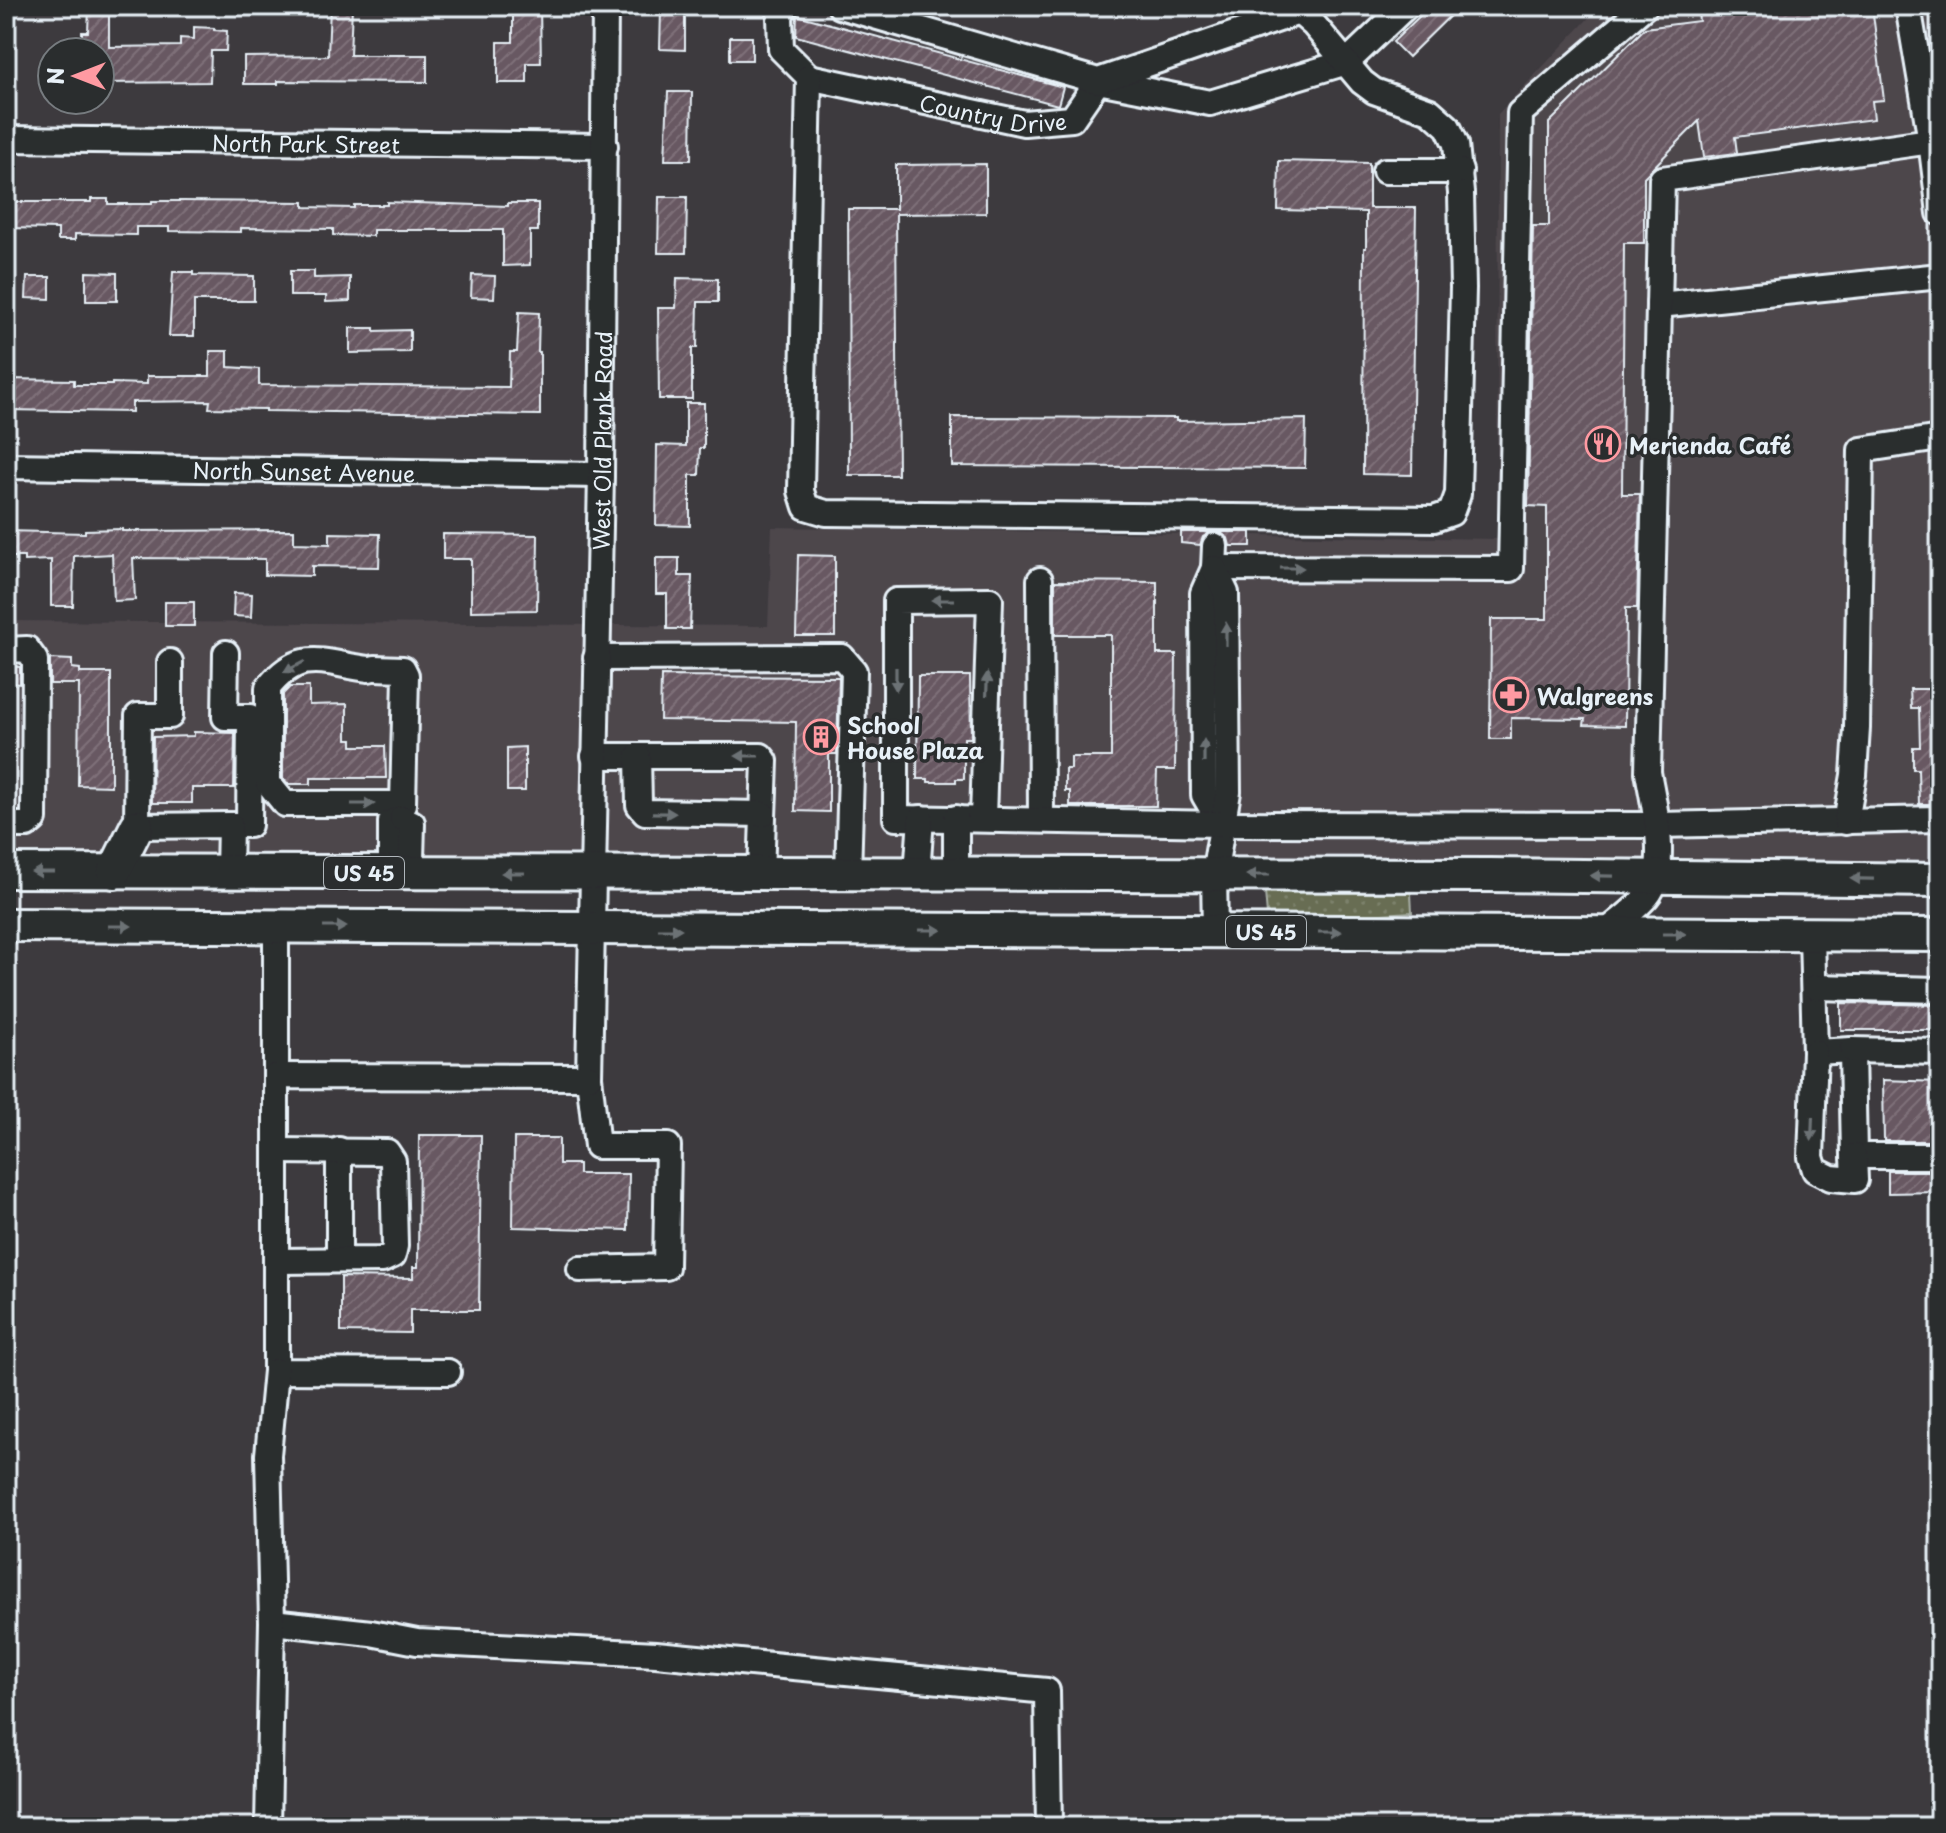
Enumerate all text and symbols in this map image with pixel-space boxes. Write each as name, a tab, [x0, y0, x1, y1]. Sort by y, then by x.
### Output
north arrow	[36, 36, 116, 116]
text: N	[38, 67, 71, 85]
street label: Country Drive	[917, 85, 1068, 140]
street label: North Park Street	[212, 125, 401, 160]
street label: West Old Plank Road	[583, 331, 619, 551]
restaurant icon: Merienda Café	[1584, 425, 1622, 463]
place label: Merienda Café	[1629, 428, 1791, 461]
street label: North Sunset Avenue	[193, 452, 415, 489]
one-way arrow	[1280, 562, 1305, 574]
one-way arrow	[930, 594, 955, 606]
one-way arrow	[1220, 621, 1232, 646]
one-way arrow	[282, 660, 305, 674]
one-way arrow	[890, 667, 902, 692]
one-way arrow	[981, 671, 994, 696]
pharmacy icon: Walgreens	[1492, 676, 1530, 714]
place label: Walgreens	[1537, 679, 1653, 712]
place label: School House Plaza	[847, 708, 984, 766]
building icon: School House Plaza	[802, 718, 840, 756]
one-way arrow	[1198, 738, 1210, 763]
one-way arrow	[734, 750, 759, 762]
one-way arrow	[351, 798, 376, 810]
one-way arrow	[652, 806, 677, 819]
road number: US 45	[324, 857, 404, 889]
one-way arrow	[30, 866, 55, 878]
one-way arrow	[500, 867, 525, 879]
one-way arrow	[1245, 869, 1270, 881]
one-way arrow	[1589, 870, 1614, 883]
one-way arrow	[1849, 873, 1874, 885]
road number: US 45	[1226, 916, 1306, 948]
one-way arrow	[108, 920, 133, 932]
one-way arrow	[323, 921, 348, 933]
one-way arrow	[658, 923, 683, 935]
one-way arrow	[918, 924, 943, 936]
one-way arrow	[1318, 926, 1343, 938]
one-way arrow	[1662, 928, 1687, 940]
one-way arrow	[1806, 1117, 1819, 1142]

